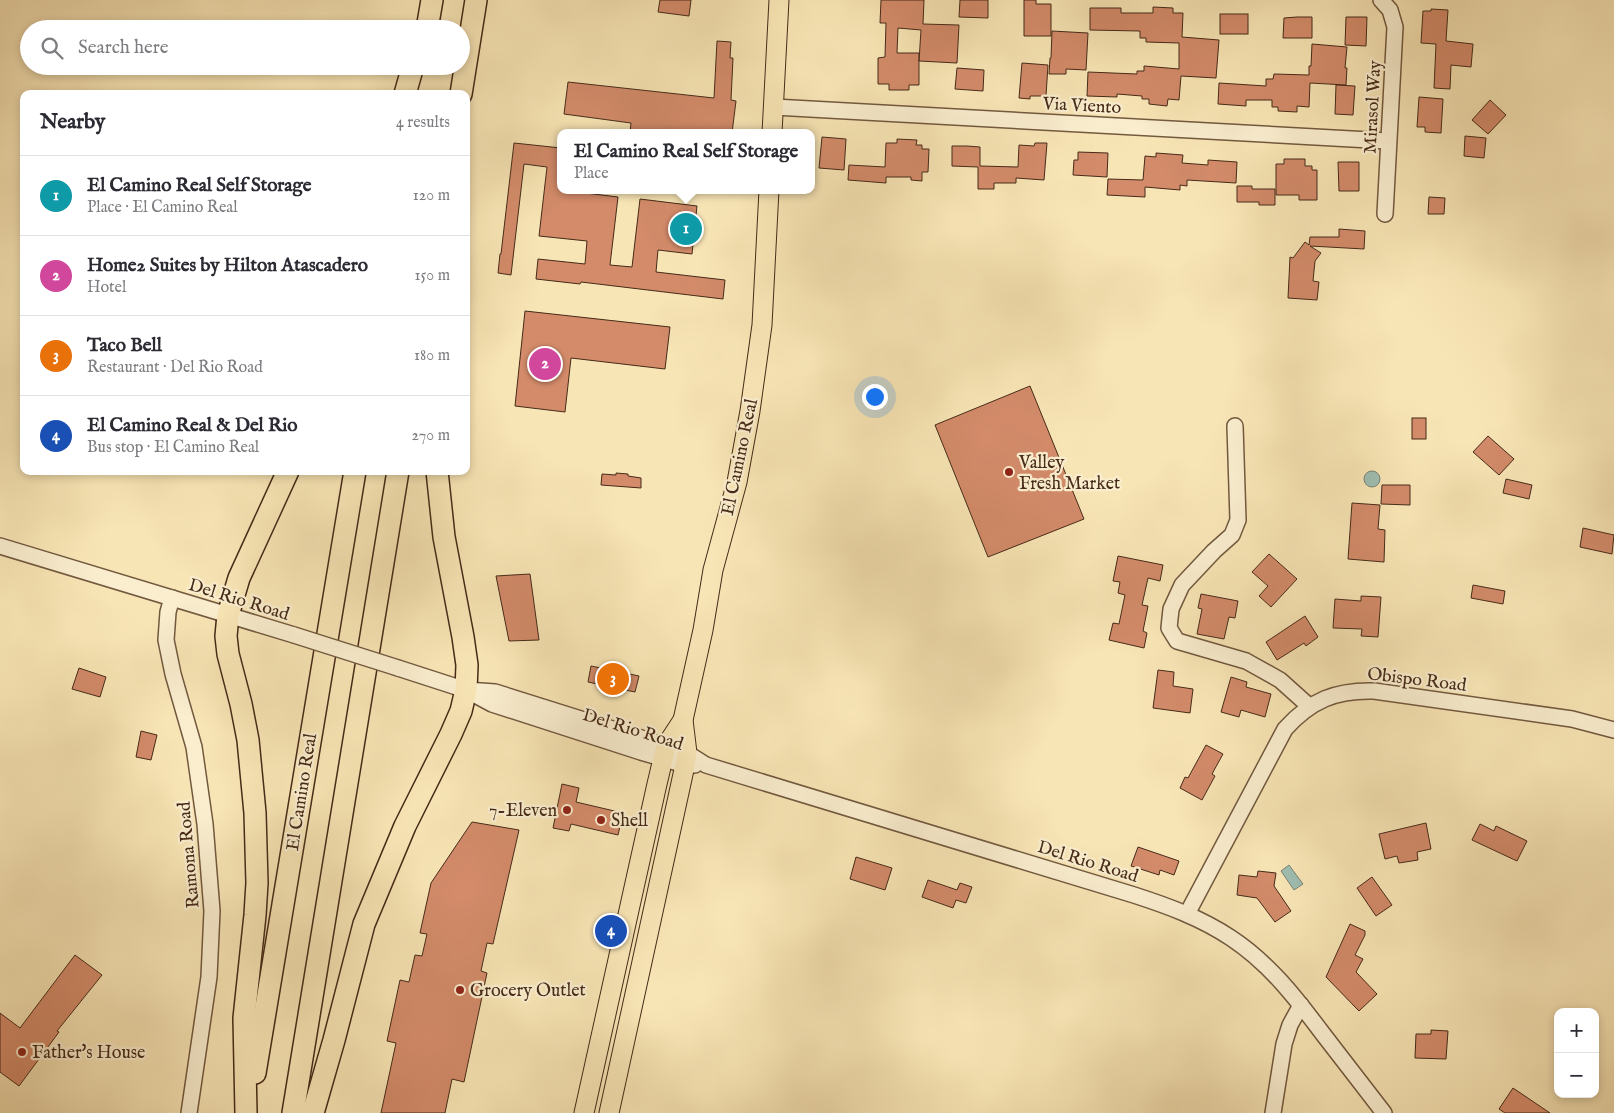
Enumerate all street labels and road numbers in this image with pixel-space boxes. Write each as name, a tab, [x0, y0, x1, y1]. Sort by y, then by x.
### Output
street label: Mirasol Way	[1360, 60, 1387, 154]
street label: Via Viento	[1041, 93, 1122, 120]
street label: El Camino Real	[717, 397, 764, 518]
street label: Del Rio Road	[185, 574, 292, 627]
street label: Obispo Road	[1366, 663, 1468, 698]
street label: Del Rio Road	[579, 704, 686, 757]
street label: El Camino Real	[282, 732, 323, 853]
street label: Ramona Road	[173, 800, 206, 909]
street label: Del Rio Road	[1034, 836, 1141, 889]

